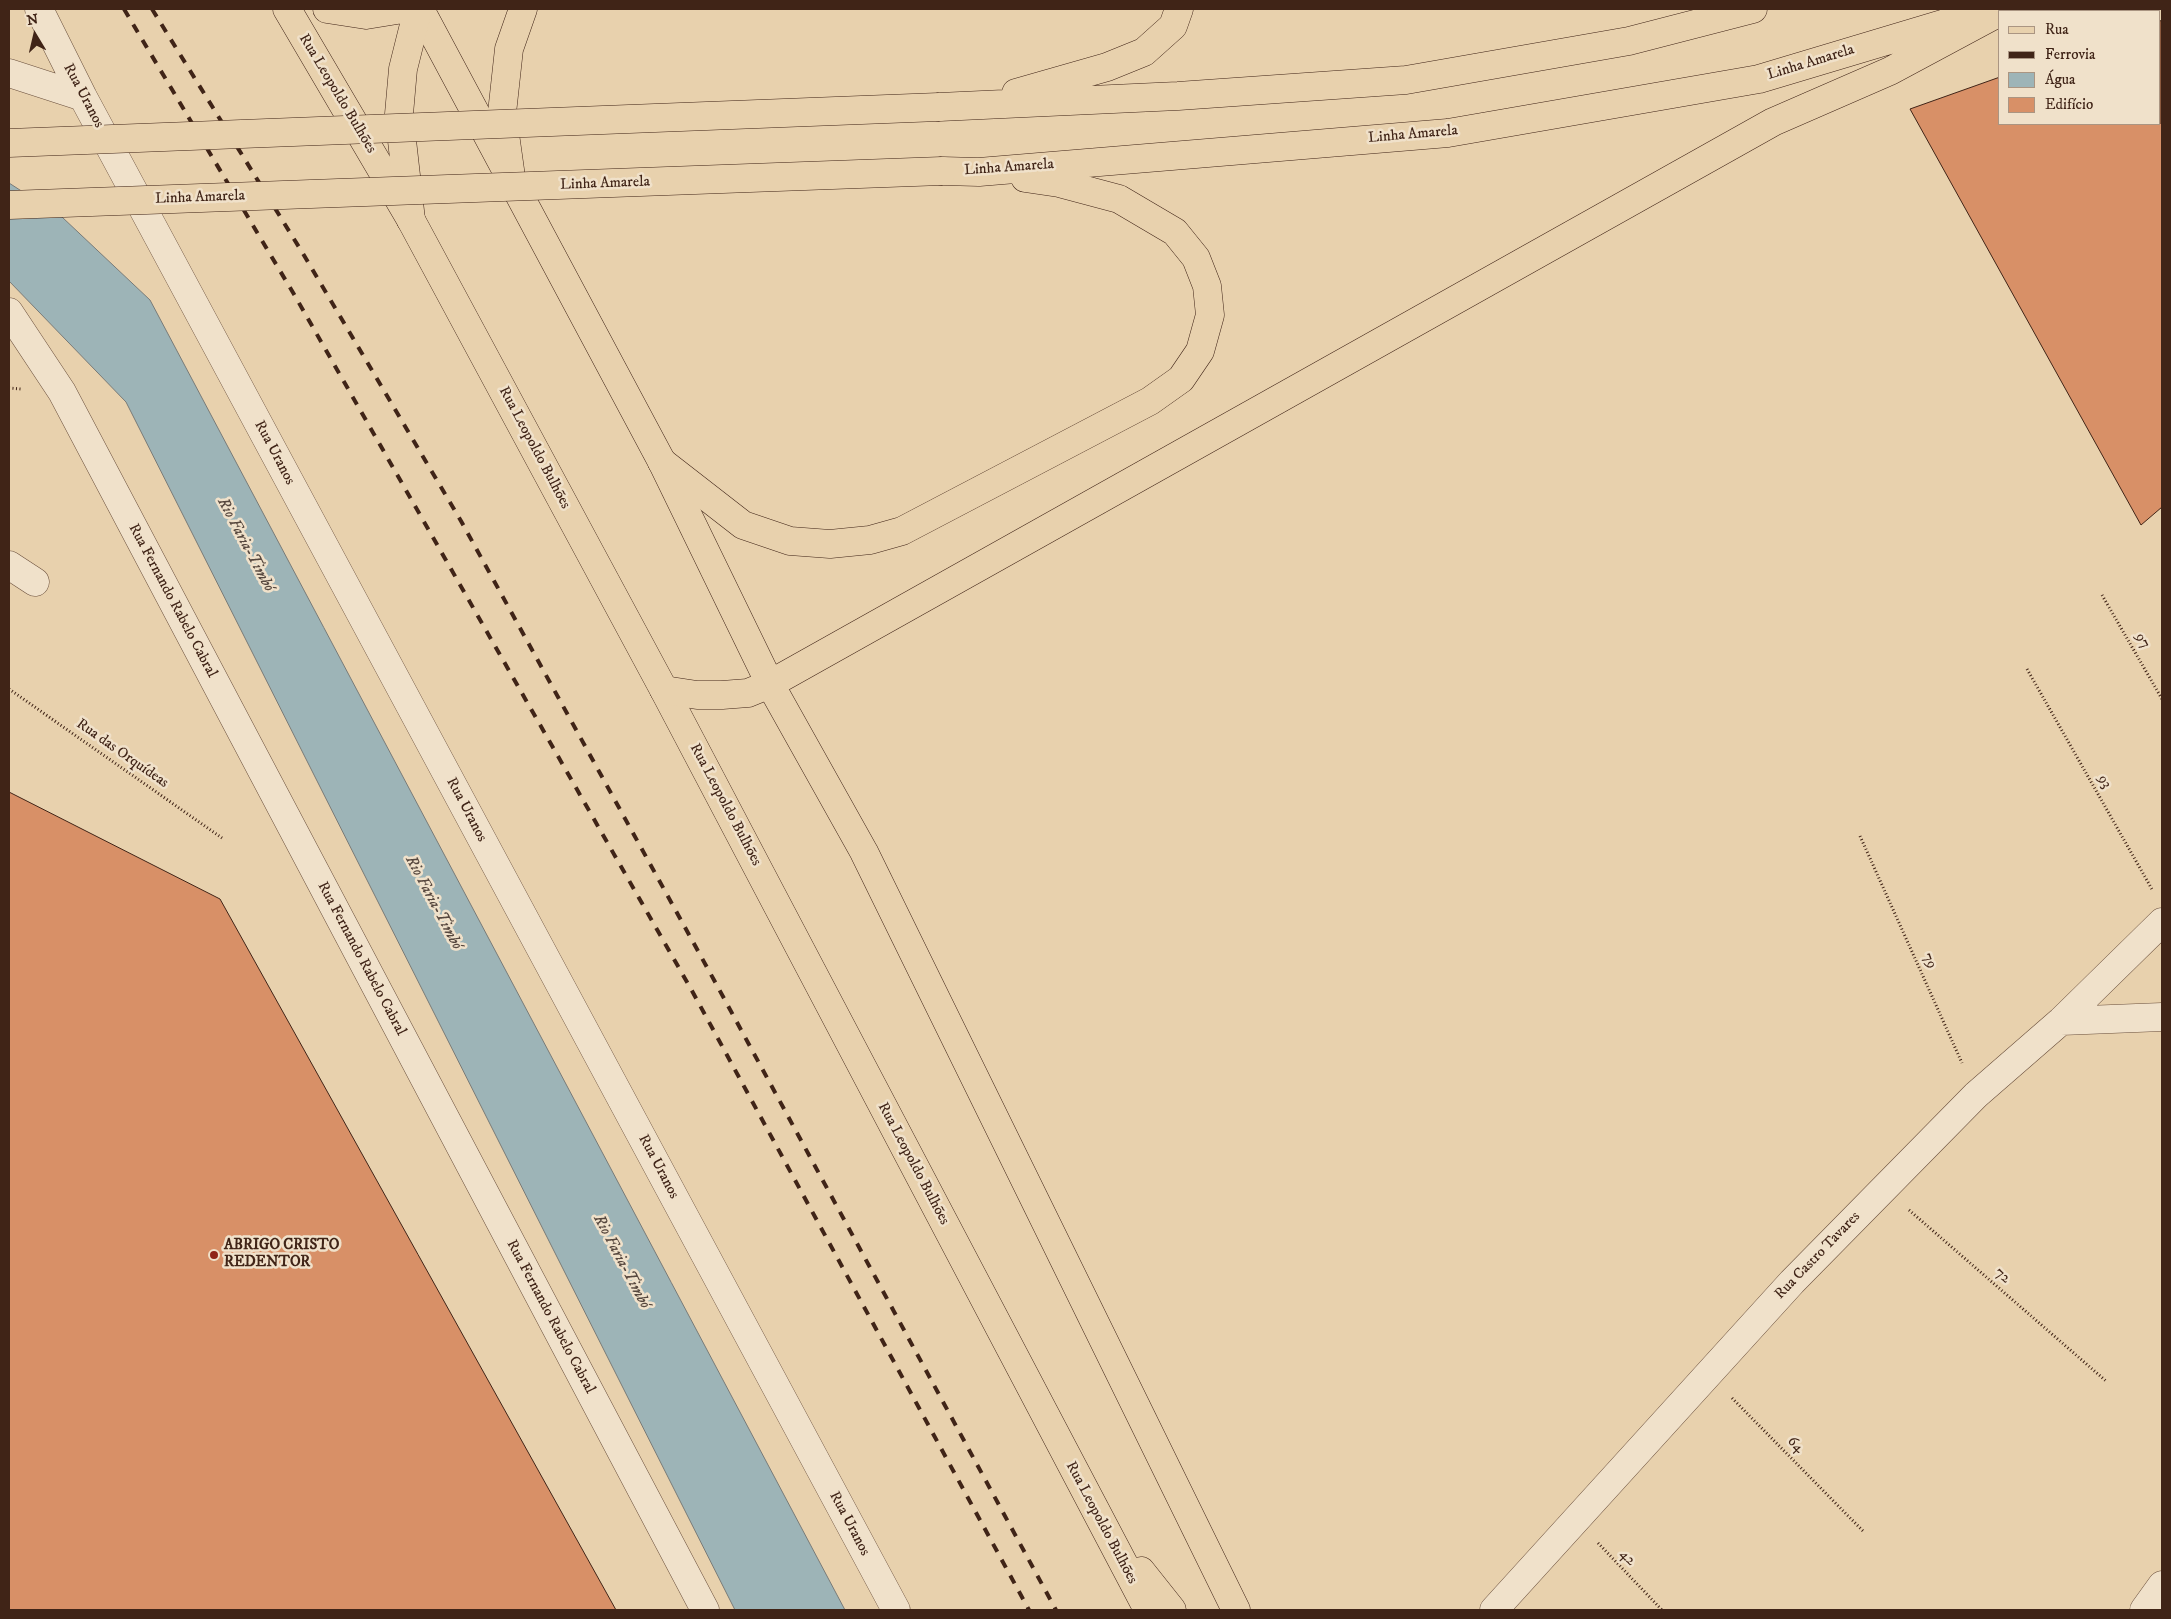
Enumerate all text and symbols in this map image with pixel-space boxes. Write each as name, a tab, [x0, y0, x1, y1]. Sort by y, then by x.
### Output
north arrow	[10, 10, 60, 60]
text: N	[26, 10, 40, 30]
legend	[1998, 10, 2161, 125]
text: Rua	[2045, 20, 2069, 39]
street label: Rua Leopoldo Bulhões	[294, 31, 380, 157]
street label: Linha Amarela	[1765, 41, 1857, 85]
text: Ferrovia	[2045, 45, 2095, 64]
street label: Rua Uranos	[59, 61, 107, 131]
text: Água	[2045, 70, 2075, 89]
text: Edifício	[2045, 95, 2093, 114]
street label: Linha Amarela	[1367, 122, 1459, 148]
street label: Linha Amarela	[964, 156, 1054, 180]
street label: Linha Amarela	[560, 173, 650, 195]
street label: Linha Amarela	[155, 187, 245, 209]
street label: Rua Leopoldo Bulhões	[494, 384, 574, 512]
street label: Rua Uranos	[250, 418, 298, 488]
water label: Rio Faria-Timbó	[212, 495, 278, 595]
street label: Rua Fernando Rabelo Cabral	[124, 521, 220, 681]
street label: 97	[2130, 630, 2154, 652]
street label: Rua das Orquídeas	[72, 715, 172, 793]
street label: Rua Leopoldo Bulhões	[685, 741, 765, 869]
street label: 93	[2093, 772, 2115, 792]
street label: Rua Uranos	[442, 775, 490, 845]
water label: Rio Faria-Timbó	[400, 853, 466, 953]
street label: Rua Fernando Rabelo Cabral	[313, 879, 409, 1039]
street label: 79	[1918, 950, 1940, 972]
street label: Rua Leopoldo Bulhões	[873, 1100, 953, 1228]
street label: Rua Uranos	[634, 1132, 682, 1202]
street label: Rua Castro Tavares	[1772, 1208, 1864, 1304]
water label: Rio Faria-Timbó	[588, 1212, 654, 1312]
place label: ABRIGO CRISTO REDENTOR	[224, 1237, 339, 1272]
street label: Rua Fernando Rabelo Cabral	[502, 1237, 598, 1397]
marker: ABRIGO CRISTO REDENTOR	[208, 1249, 220, 1261]
street label: 72	[1990, 1264, 2014, 1288]
street label: 64	[1783, 1433, 1807, 1457]
street label: Rua Leopoldo Bulhões	[1061, 1459, 1141, 1587]
street label: Rua Uranos	[825, 1489, 873, 1559]
street label: 42	[1615, 1546, 1639, 1570]

